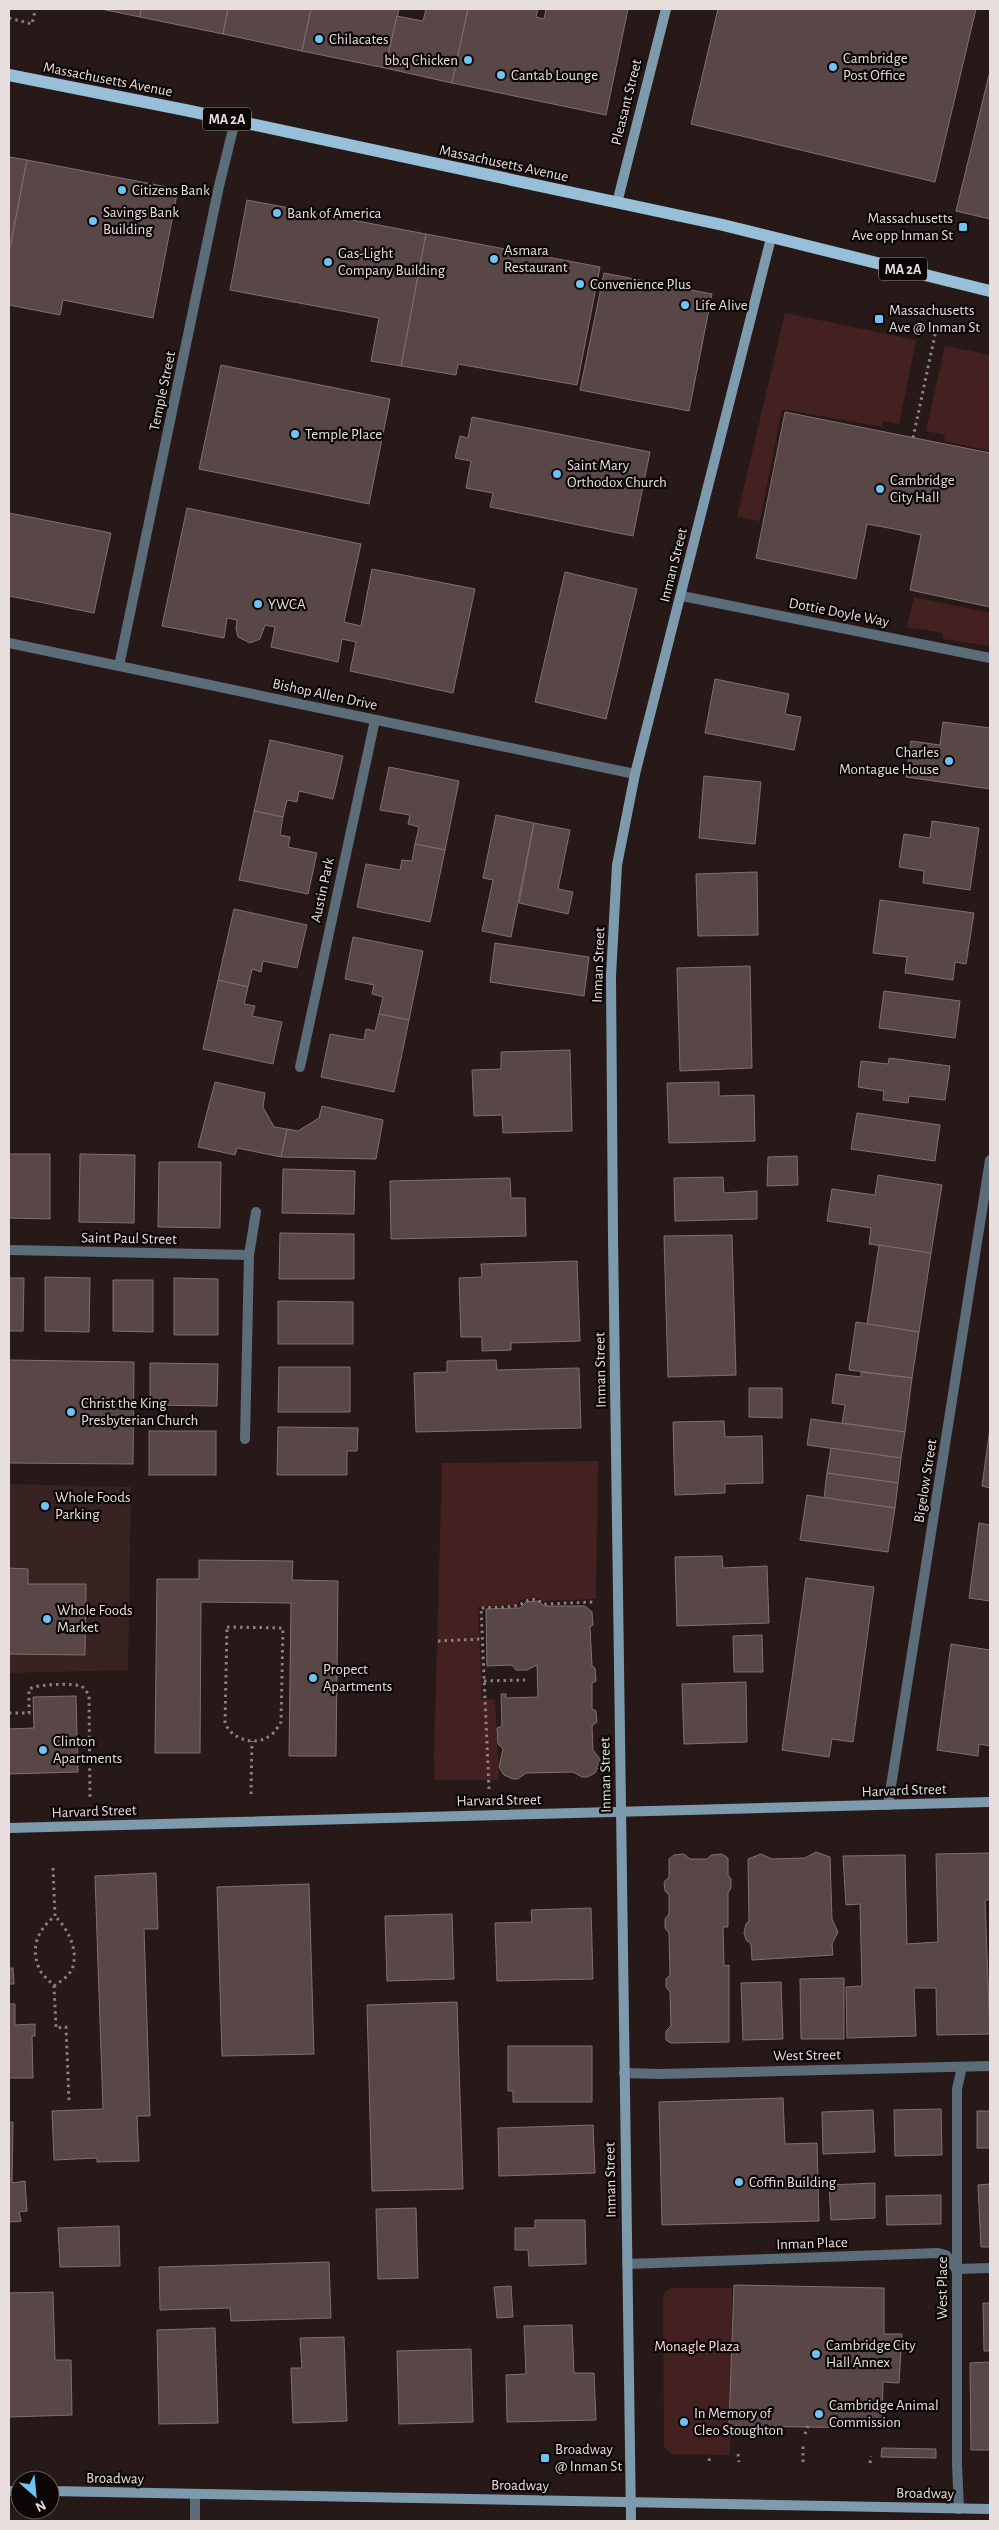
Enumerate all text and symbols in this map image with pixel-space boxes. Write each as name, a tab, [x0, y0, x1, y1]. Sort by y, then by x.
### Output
place label: Chilacates	[329, 32, 388, 47]
marker: Chilacates	[313, 33, 325, 45]
place label: Cambridge Post Office	[843, 51, 908, 83]
place label: bb.q Chicken	[384, 53, 458, 68]
marker: bb.q Chicken	[462, 54, 474, 66]
street label: Pleasant Street	[609, 57, 644, 147]
street label: Massachusetts Avenue	[42, 60, 174, 99]
marker: Cambridge Post Office	[827, 61, 839, 73]
place label: Cantab Lounge	[511, 68, 598, 83]
marker: Cantab Lounge	[495, 69, 507, 81]
road number: MA 2A	[203, 108, 251, 130]
street label: Massachusetts Avenue	[438, 142, 570, 185]
place label: Citizens Bank	[132, 183, 210, 198]
marker: Citizens Bank	[116, 184, 128, 196]
place label: Savings Bank Building	[103, 205, 179, 237]
place label: Bank of America	[287, 206, 382, 221]
marker: Bank of America	[271, 207, 283, 219]
place label: Massachusetts Ave opp Inman St	[852, 211, 953, 243]
marker: Savings Bank Building	[87, 215, 99, 227]
marker: Massachusetts Ave opp Inman St	[957, 221, 969, 233]
place label: Asmara Restaurant	[504, 243, 568, 275]
place label: Gas-Light Company Building	[338, 246, 446, 278]
marker: Asmara Restaurant	[488, 253, 500, 265]
marker: Gas-Light Company Building	[322, 256, 334, 268]
road number: MA 2A	[879, 258, 927, 280]
place label: Convenience Plus	[590, 277, 691, 292]
marker: Convenience Plus	[574, 278, 586, 290]
place label: Life Alive	[695, 298, 748, 313]
marker: Life Alive	[679, 299, 691, 311]
place label: Massachusetts Ave @ Inman St	[889, 303, 980, 335]
marker: Massachusetts Ave @ Inman St	[873, 313, 885, 325]
street label: Temple Street	[147, 350, 178, 432]
place label: Temple Place	[305, 427, 382, 442]
marker: Temple Place	[289, 428, 301, 440]
place label: Saint Mary Orthodox Church	[567, 458, 667, 490]
marker: Saint Mary Orthodox Church	[551, 468, 563, 480]
place label: Cambridge City Hall	[890, 473, 955, 505]
marker: Cambridge City Hall	[874, 483, 886, 495]
street label: Inman Street	[657, 526, 690, 604]
street label: Dottie Doyle Way	[788, 595, 891, 630]
place label: YWCA	[268, 597, 306, 612]
marker: YWCA	[252, 598, 264, 610]
street label: Bishop Allen Drive	[271, 676, 379, 713]
place label: Charles Montague House	[839, 745, 939, 777]
marker: Charles Montague House	[943, 755, 955, 767]
street label: Austin Park	[308, 856, 337, 924]
street label: Inman Street	[590, 927, 607, 1003]
street label: Saint Paul Street	[81, 1230, 177, 1247]
street label: Inman Street	[592, 1332, 609, 1408]
place label: Christ the King Presbyterian Church	[81, 1396, 198, 1428]
marker: Christ the King Presbyterian Church	[65, 1406, 77, 1418]
street label: Bigelow Street	[911, 1438, 940, 1524]
place label: Whole Foods Parking	[55, 1490, 131, 1522]
marker: Whole Foods Parking	[39, 1500, 51, 1512]
place label: Whole Foods Market	[57, 1603, 133, 1635]
marker: Whole Foods Market	[41, 1613, 53, 1625]
place label: Propect Apartments	[323, 1662, 392, 1694]
marker: Propect Apartments	[307, 1672, 319, 1684]
place label: Clinton Apartments	[53, 1734, 122, 1766]
street label: Inman Street	[597, 1737, 614, 1813]
marker: Clinton Apartments	[37, 1744, 49, 1756]
street label: Harvard Street	[861, 1782, 947, 1799]
street label: Harvard Street	[456, 1792, 542, 1809]
street label: Harvard Street	[51, 1803, 137, 1820]
street label: West Street	[773, 2047, 841, 2064]
street label: Inman Street	[602, 2142, 619, 2218]
place label: Coffin Building	[749, 2175, 837, 2190]
marker: Coffin Building	[733, 2176, 745, 2188]
street label: Inman Place	[776, 2235, 848, 2252]
street label: West Place	[935, 2256, 950, 2320]
place label: Cambridge City Hall Annex	[826, 2338, 916, 2370]
park label: Monagle Plaza	[654, 2339, 740, 2354]
marker: Cambridge City Hall Annex	[810, 2348, 822, 2360]
place label: Cambridge Animal Commission	[829, 2398, 939, 2430]
place label: In Memory of Cleo Stoughton	[694, 2406, 784, 2438]
marker: Cambridge Animal Commission	[813, 2408, 825, 2420]
marker: In Memory of Cleo Stoughton	[678, 2416, 690, 2428]
place label: Broadway @ Inman St	[555, 2442, 622, 2474]
marker: Broadway @ Inman St	[539, 2452, 551, 2464]
north arrow	[10, 2470, 60, 2520]
street label: Broadway	[86, 2470, 145, 2487]
street label: Broadway	[491, 2477, 550, 2494]
street label: Broadway	[896, 2485, 955, 2502]
text: N	[33, 2497, 48, 2514]

